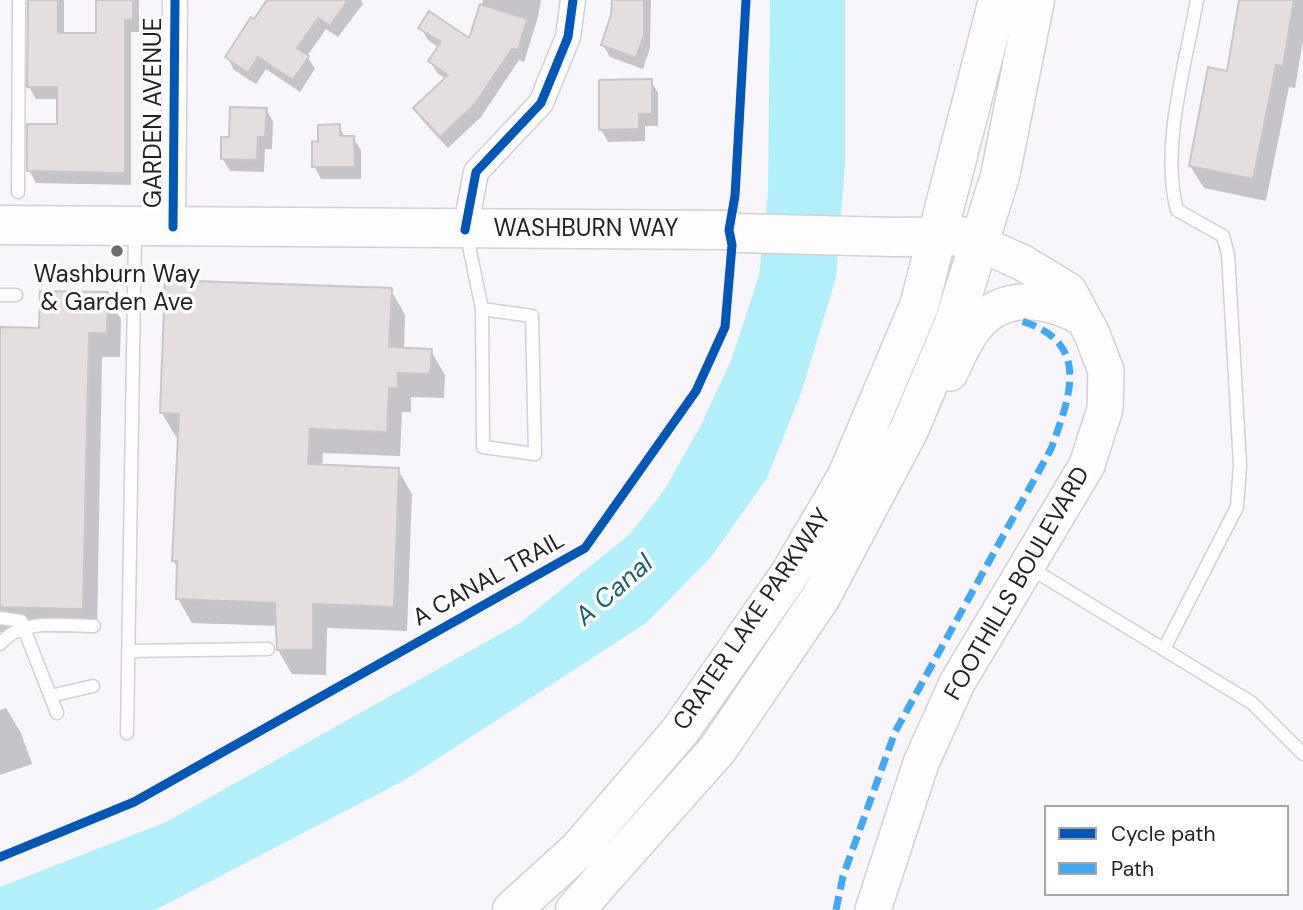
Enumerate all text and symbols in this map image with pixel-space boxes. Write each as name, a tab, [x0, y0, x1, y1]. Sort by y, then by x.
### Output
street label: GARDEN AVENUE	[141, 18, 169, 208]
street label: WASHBURN WAY	[494, 216, 678, 244]
marker: Washburn Way & Garden Ave	[109, 243, 125, 259]
place label: Washburn Way & Garden Ave	[34, 262, 200, 318]
street label: FOOTHILLS BOULEVARD	[939, 462, 1097, 706]
street label: CRATER LAKE PARKWAY	[668, 504, 838, 736]
street label: A CANAL TRAIL	[408, 527, 570, 633]
water label: A Canal	[570, 549, 660, 633]
legend	[1044, 805, 1289, 896]
text: Cycle path	[1111, 820, 1216, 848]
text: Path	[1111, 855, 1154, 883]

